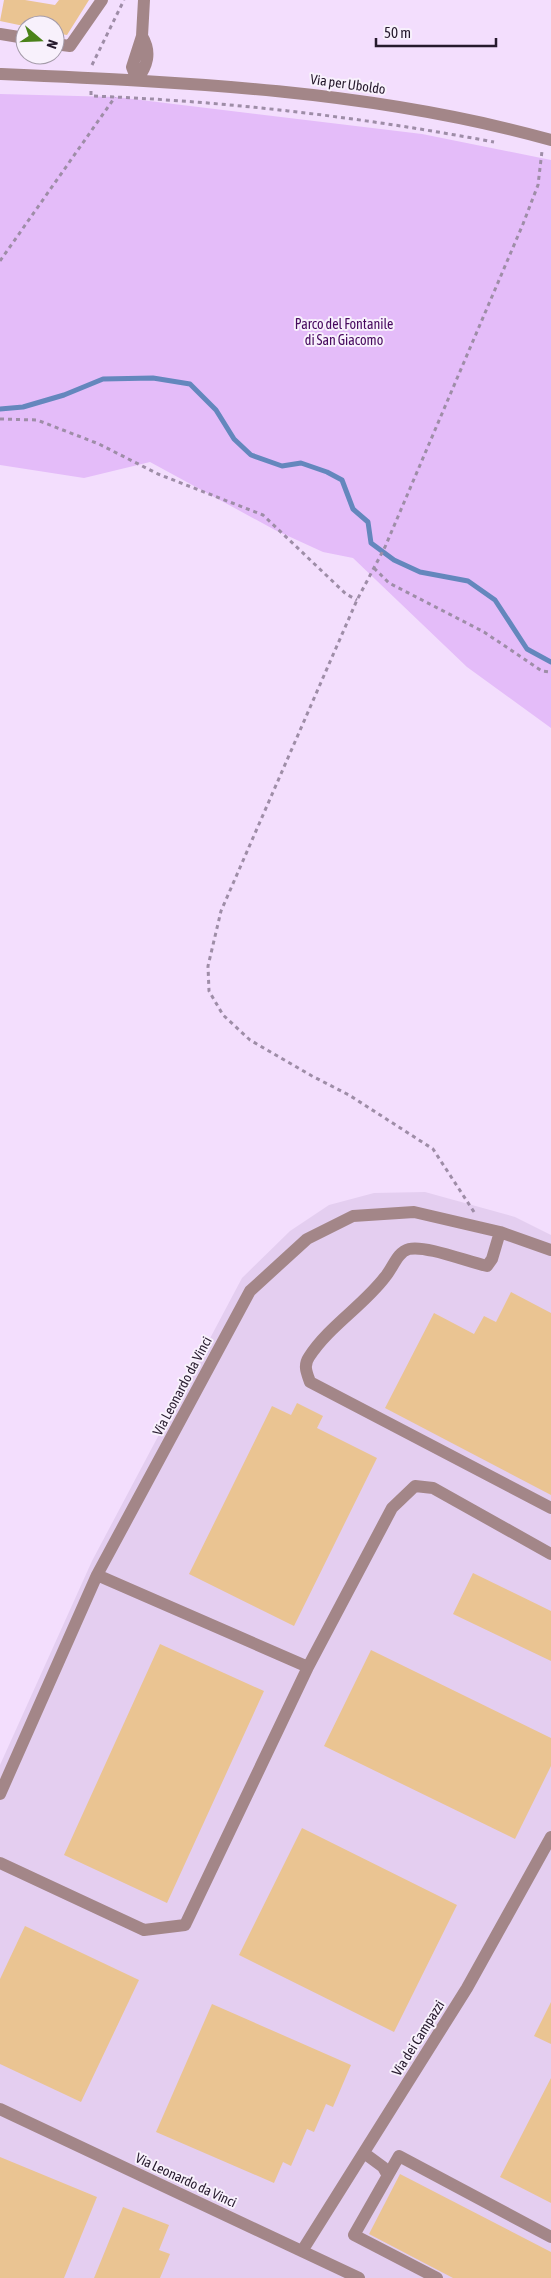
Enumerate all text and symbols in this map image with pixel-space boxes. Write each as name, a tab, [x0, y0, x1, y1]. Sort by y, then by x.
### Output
north arrow	[15, 15, 65, 65]
scale bar	[376, 15, 496, 47]
text: 50 m	[384, 24, 411, 41]
text: N	[43, 38, 61, 51]
street label: Via per Uboldo	[309, 71, 387, 97]
park label: Parco del Fontanile di San Giacomo	[295, 316, 393, 348]
street label: Via Leonardo da Vinci	[149, 1334, 215, 1438]
street label: Via dei Campazzi	[388, 1997, 448, 2079]
street label: Via Leonardo da Vinci	[133, 2150, 239, 2210]

